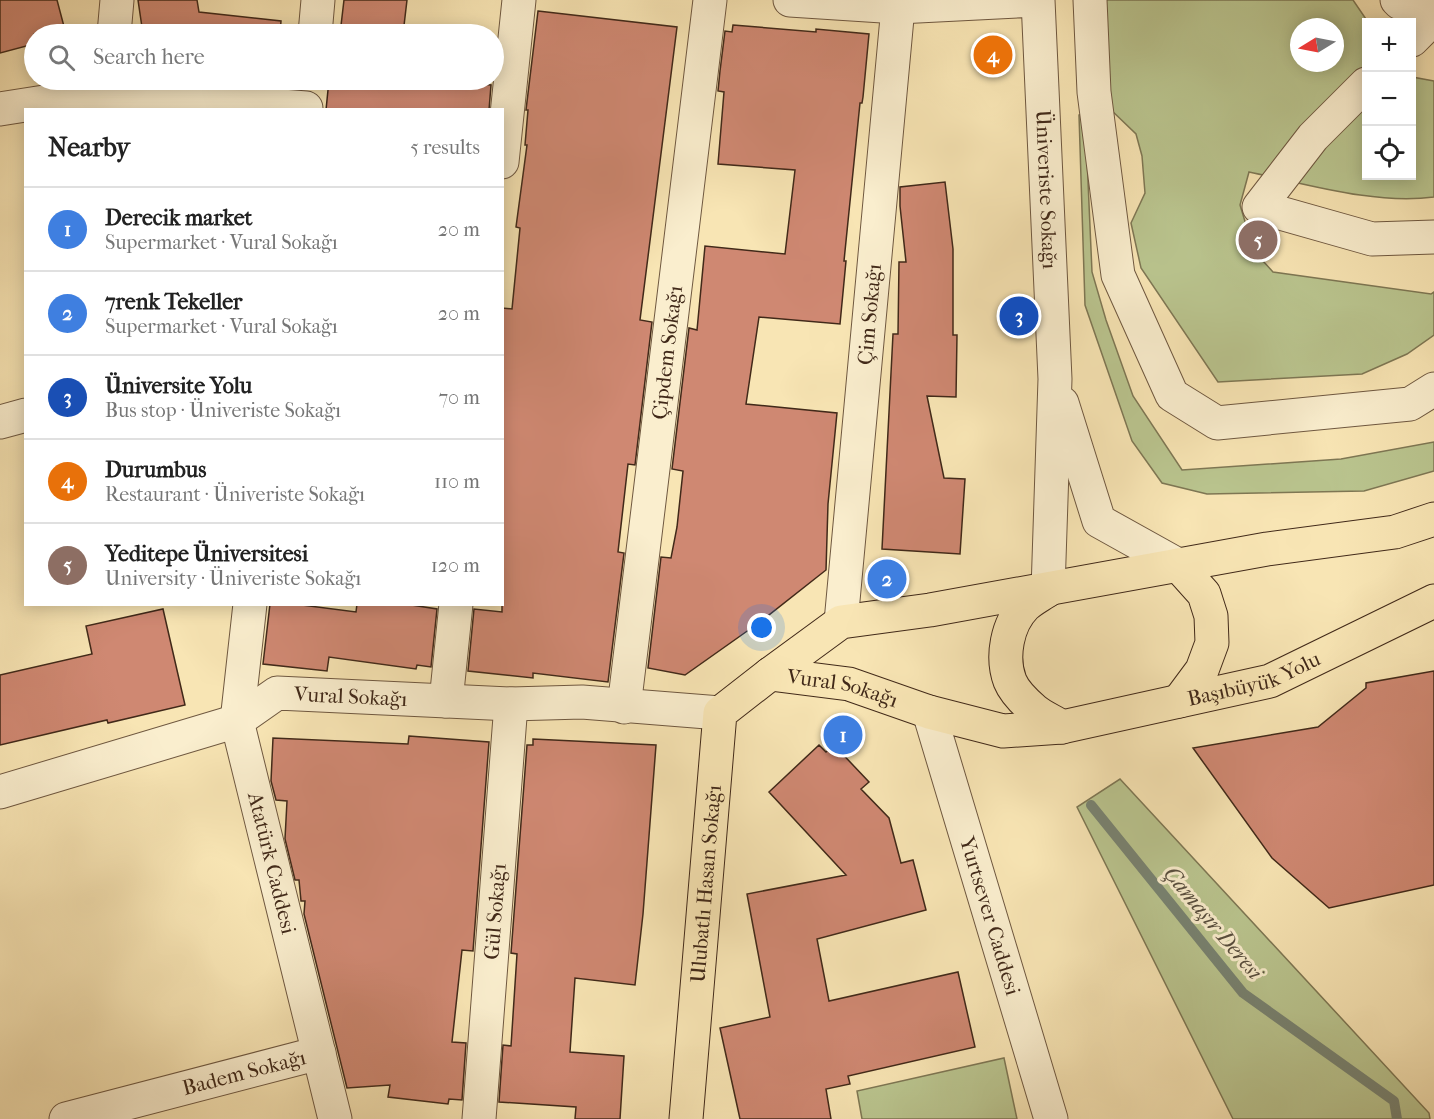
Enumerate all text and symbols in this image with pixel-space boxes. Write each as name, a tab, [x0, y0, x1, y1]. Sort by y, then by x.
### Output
north arrow	[1290, 18, 1344, 72]
map controls	[1362, 18, 1416, 180]
button: +	[1362, 18, 1416, 72]
search box	[24, 24, 504, 90]
pin: 4	[974, 32, 1012, 78]
icon: search	[45, 41, 78, 74]
text: Search here	[93, 44, 205, 70]
button: −	[1362, 72, 1416, 126]
street label: Üniveriste Sokağı	[1031, 109, 1062, 270]
button: locate	[1362, 126, 1416, 180]
text: Nearby	[48, 132, 130, 163]
text: 5 results	[410, 136, 480, 159]
text: Derecik market	[105, 205, 252, 231]
text: 1	[64, 218, 71, 241]
text: 20 m	[438, 218, 480, 241]
pin: 5	[1238, 218, 1278, 262]
text: Supermarket · Vural Sokağı	[105, 231, 338, 254]
street label: Çim Sokağı	[853, 263, 886, 366]
street label: Çipdem Sokağı	[647, 284, 687, 421]
text: 7renk Tekeller	[105, 289, 242, 315]
pin: 3	[1000, 294, 1038, 338]
text: 2	[62, 302, 73, 325]
text: 20 m	[438, 302, 480, 325]
text: Supermarket · Vural Sokağı	[105, 315, 338, 338]
text: Üniversite Yolu	[105, 373, 252, 399]
text: 3	[63, 386, 72, 409]
text: 70 m	[438, 386, 480, 409]
text: Bus stop · Üniveriste Sokağı	[105, 399, 341, 422]
text: Durumbus	[105, 457, 206, 483]
text: 4	[62, 470, 73, 493]
text: 110 m	[434, 470, 480, 493]
text: Restaurant · Üniveriste Sokağı	[105, 483, 365, 506]
text: Yeditepe Üniversitesi	[105, 541, 308, 567]
text: 5	[63, 554, 72, 577]
text: 120 m	[431, 554, 480, 577]
pin: 2	[868, 556, 906, 602]
text: University · Üniveriste Sokağı	[105, 567, 361, 590]
your location	[747, 613, 776, 642]
street label: Başıbüyük Yolu	[1185, 646, 1324, 711]
street label: Vural Sokağı	[785, 664, 901, 712]
street label: Vural Sokağı	[292, 682, 408, 711]
pin: 1	[824, 712, 862, 758]
street label: Ulubatlı Hasan Sokağı	[685, 784, 726, 984]
street label: Atatürk Caddesi	[243, 789, 301, 936]
street label: Yurtsever Caddesi	[955, 833, 1025, 998]
water label: Çamaşır Deresi	[1158, 861, 1269, 986]
street label: Gül Sokağı	[479, 863, 511, 961]
street label: Badem Sokağı	[180, 1045, 308, 1100]

